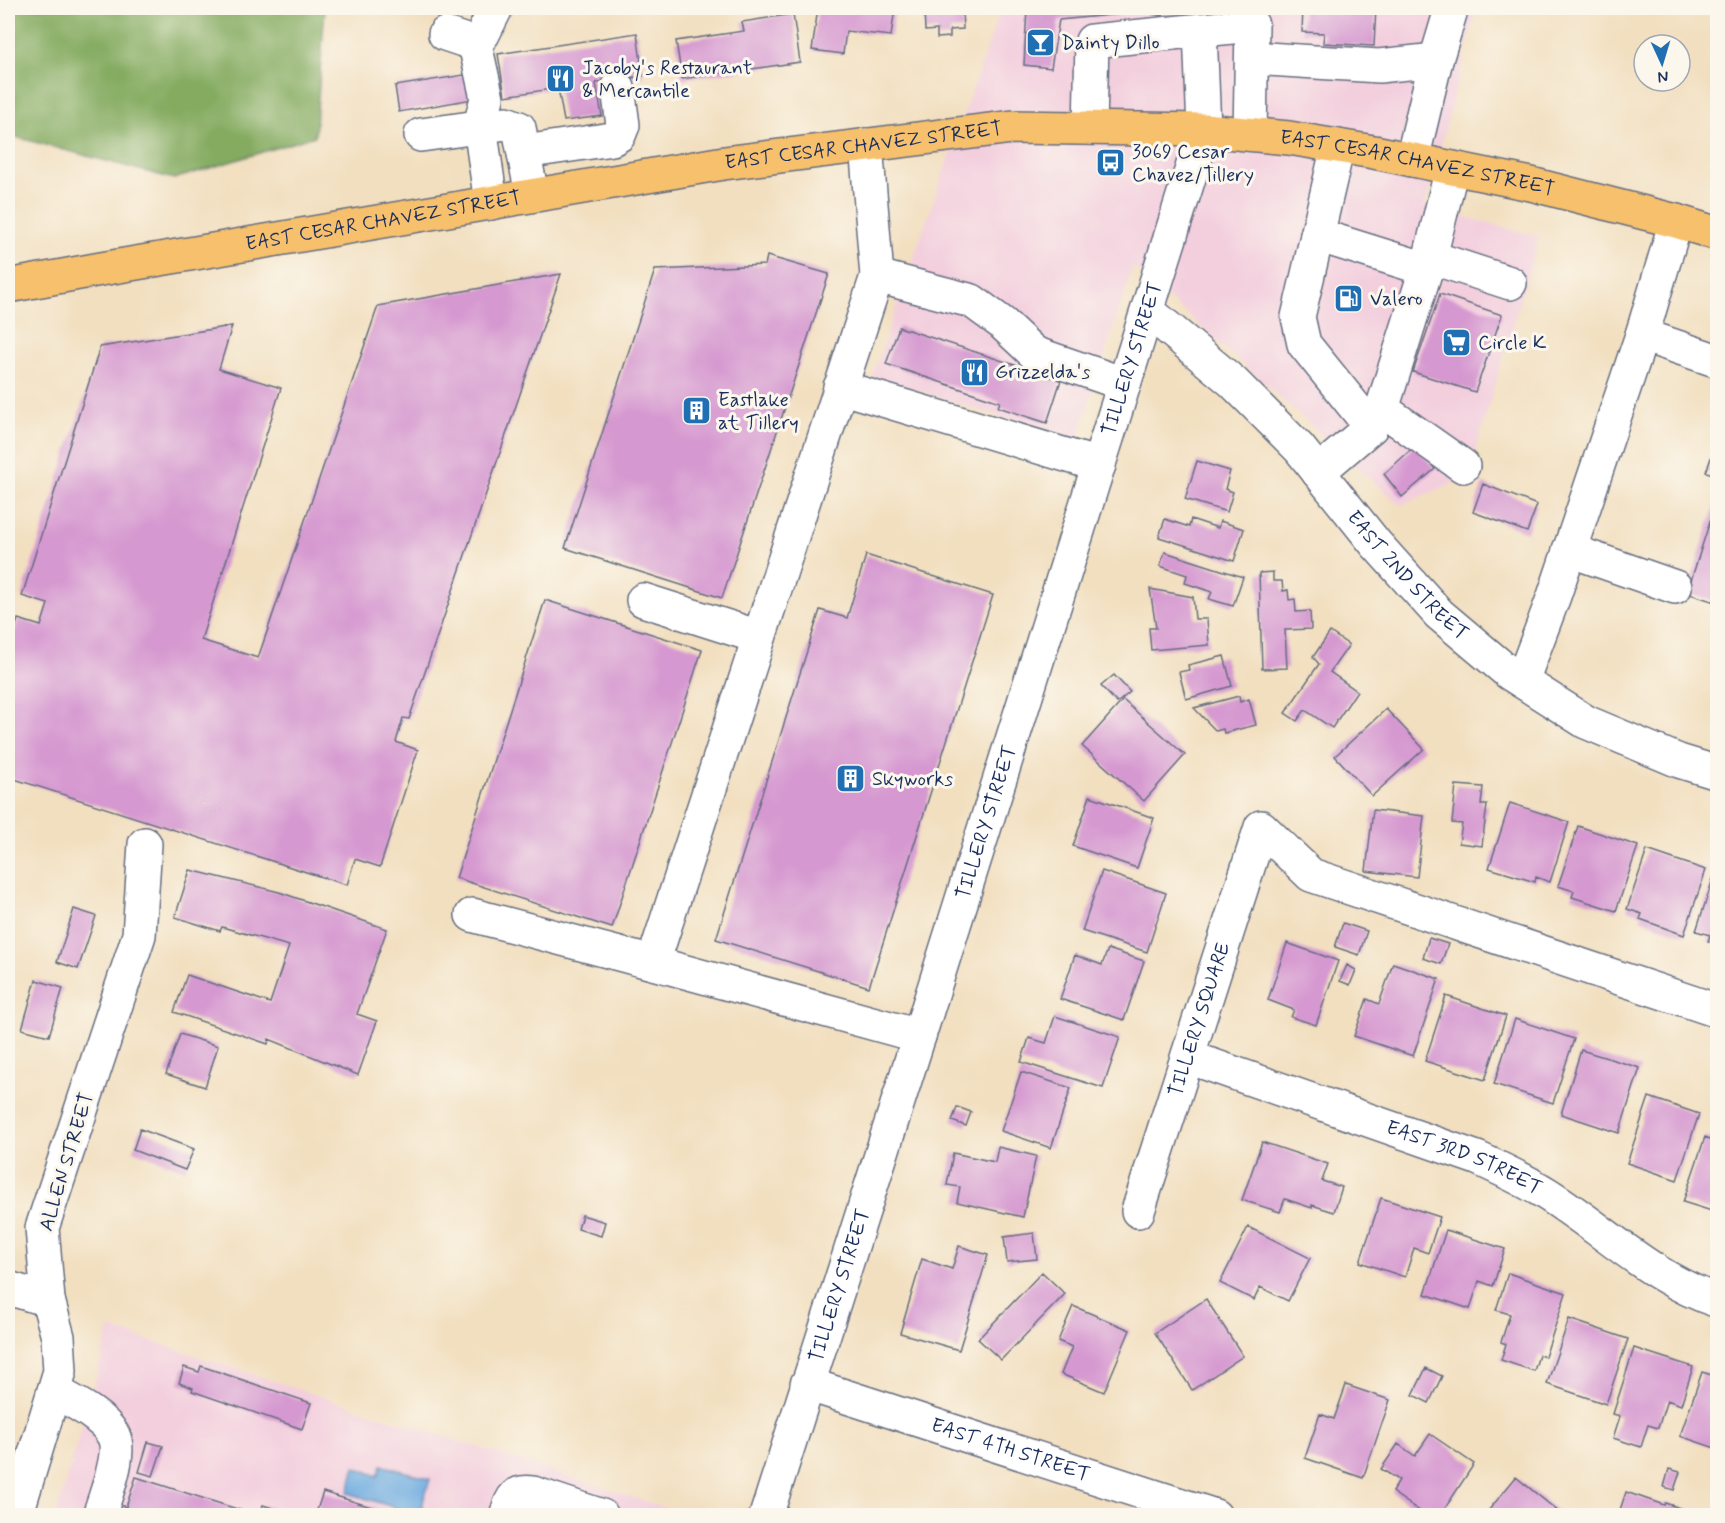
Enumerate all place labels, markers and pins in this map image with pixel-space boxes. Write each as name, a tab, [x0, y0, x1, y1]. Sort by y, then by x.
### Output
bar icon: Dainty Dillo	[1024, 27, 1056, 59]
place label: Dainty Dillo	[1061, 30, 1160, 57]
place label: Jacoby's Restaurant & Mercantile	[582, 55, 752, 105]
restaurant icon: Jacoby's Restaurant & Mercantile	[545, 63, 577, 95]
place label: 3069 Cesar Chavez/Tillery	[1132, 139, 1254, 189]
bus stop icon: 3069 Cesar Chavez/Tillery	[1095, 147, 1127, 179]
fuel station icon: Valero	[1333, 283, 1365, 315]
place label: Valero	[1370, 286, 1423, 313]
supermarket icon: Circle K	[1441, 327, 1473, 359]
place label: Circle K	[1478, 330, 1547, 357]
restaurant icon: Grizzelda's	[958, 356, 990, 388]
place label: Grizzelda's	[995, 359, 1090, 386]
place label: Eastlake at Tillery	[718, 387, 799, 437]
building icon: Eastlake at Tillery	[681, 395, 713, 427]
building icon: Skyworks	[835, 763, 867, 795]
place label: Skyworks	[872, 766, 953, 793]

